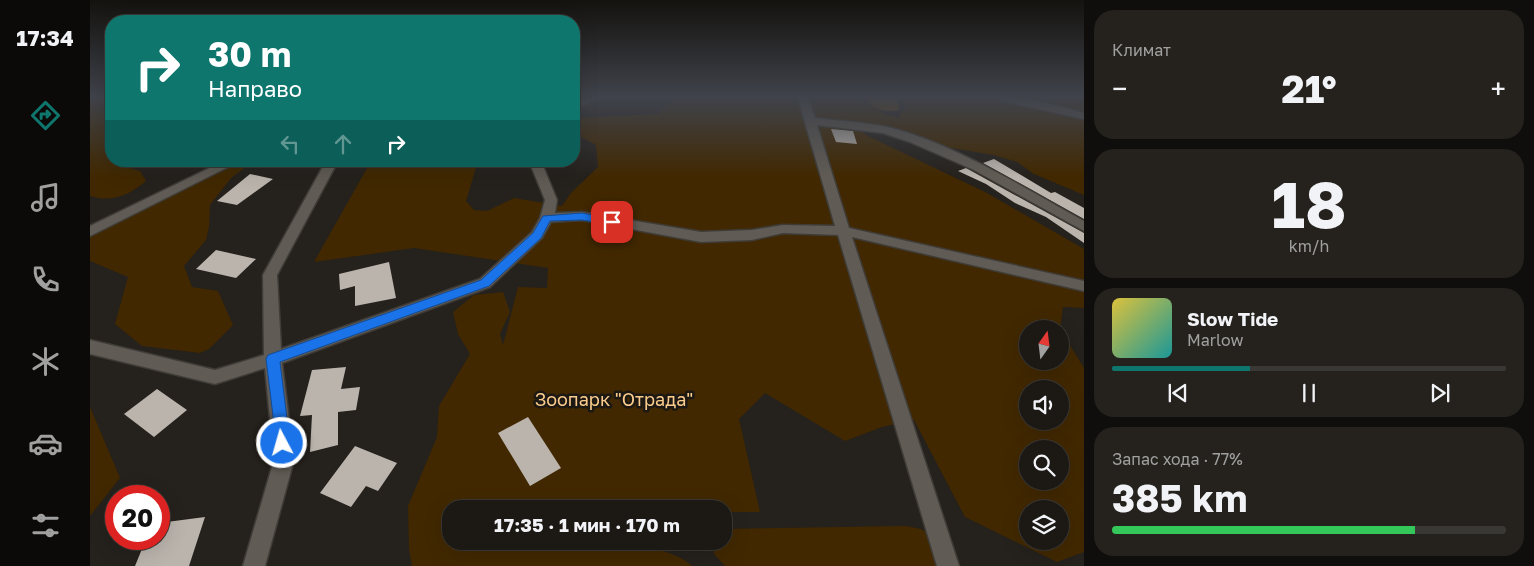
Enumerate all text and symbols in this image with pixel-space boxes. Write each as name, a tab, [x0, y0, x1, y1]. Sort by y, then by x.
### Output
text: 17:34	[16, 24, 74, 51]
text: 30 m	[208, 33, 291, 75]
icon: right	[125, 35, 190, 100]
text: Климат	[1112, 40, 1171, 60]
text: 21°	[1282, 66, 1337, 111]
text: −	[1112, 72, 1127, 105]
text: +	[1491, 72, 1506, 105]
text: Направо	[208, 75, 302, 102]
icon: directions	[28, 98, 63, 133]
icon: left	[276, 130, 304, 158]
icon: ahead	[329, 130, 357, 158]
icon: right	[382, 130, 410, 158]
text: 18	[1271, 164, 1347, 242]
icon: music	[28, 180, 63, 215]
pin	[591, 201, 633, 243]
icon: arrive	[598, 208, 626, 236]
text: km/h	[1289, 236, 1329, 256]
icon: phone	[28, 262, 63, 297]
text: Slow Tide	[1187, 307, 1278, 330]
north arrow	[1019, 320, 1069, 370]
map controls	[1019, 320, 1069, 550]
text: Marlow	[1187, 330, 1243, 350]
icon: climate	[28, 344, 63, 379]
icon: previous	[1164, 379, 1192, 407]
icon: pause	[1295, 379, 1323, 407]
icon: next	[1426, 379, 1454, 407]
button: sound	[1019, 380, 1069, 430]
park label: Зоопарк "Отрада"	[535, 388, 693, 410]
position arrow	[255, 416, 307, 468]
icon: car	[28, 426, 63, 461]
button: search	[1019, 440, 1069, 490]
text: Запас хода · 77%	[1112, 449, 1243, 469]
text: 385 km	[1112, 475, 1247, 520]
speed limit sign: 20	[105, 485, 170, 550]
button: layers	[1019, 500, 1069, 550]
icon: filters	[28, 508, 63, 543]
text: 17:35 · 1 мин · 170 m	[494, 513, 680, 536]

